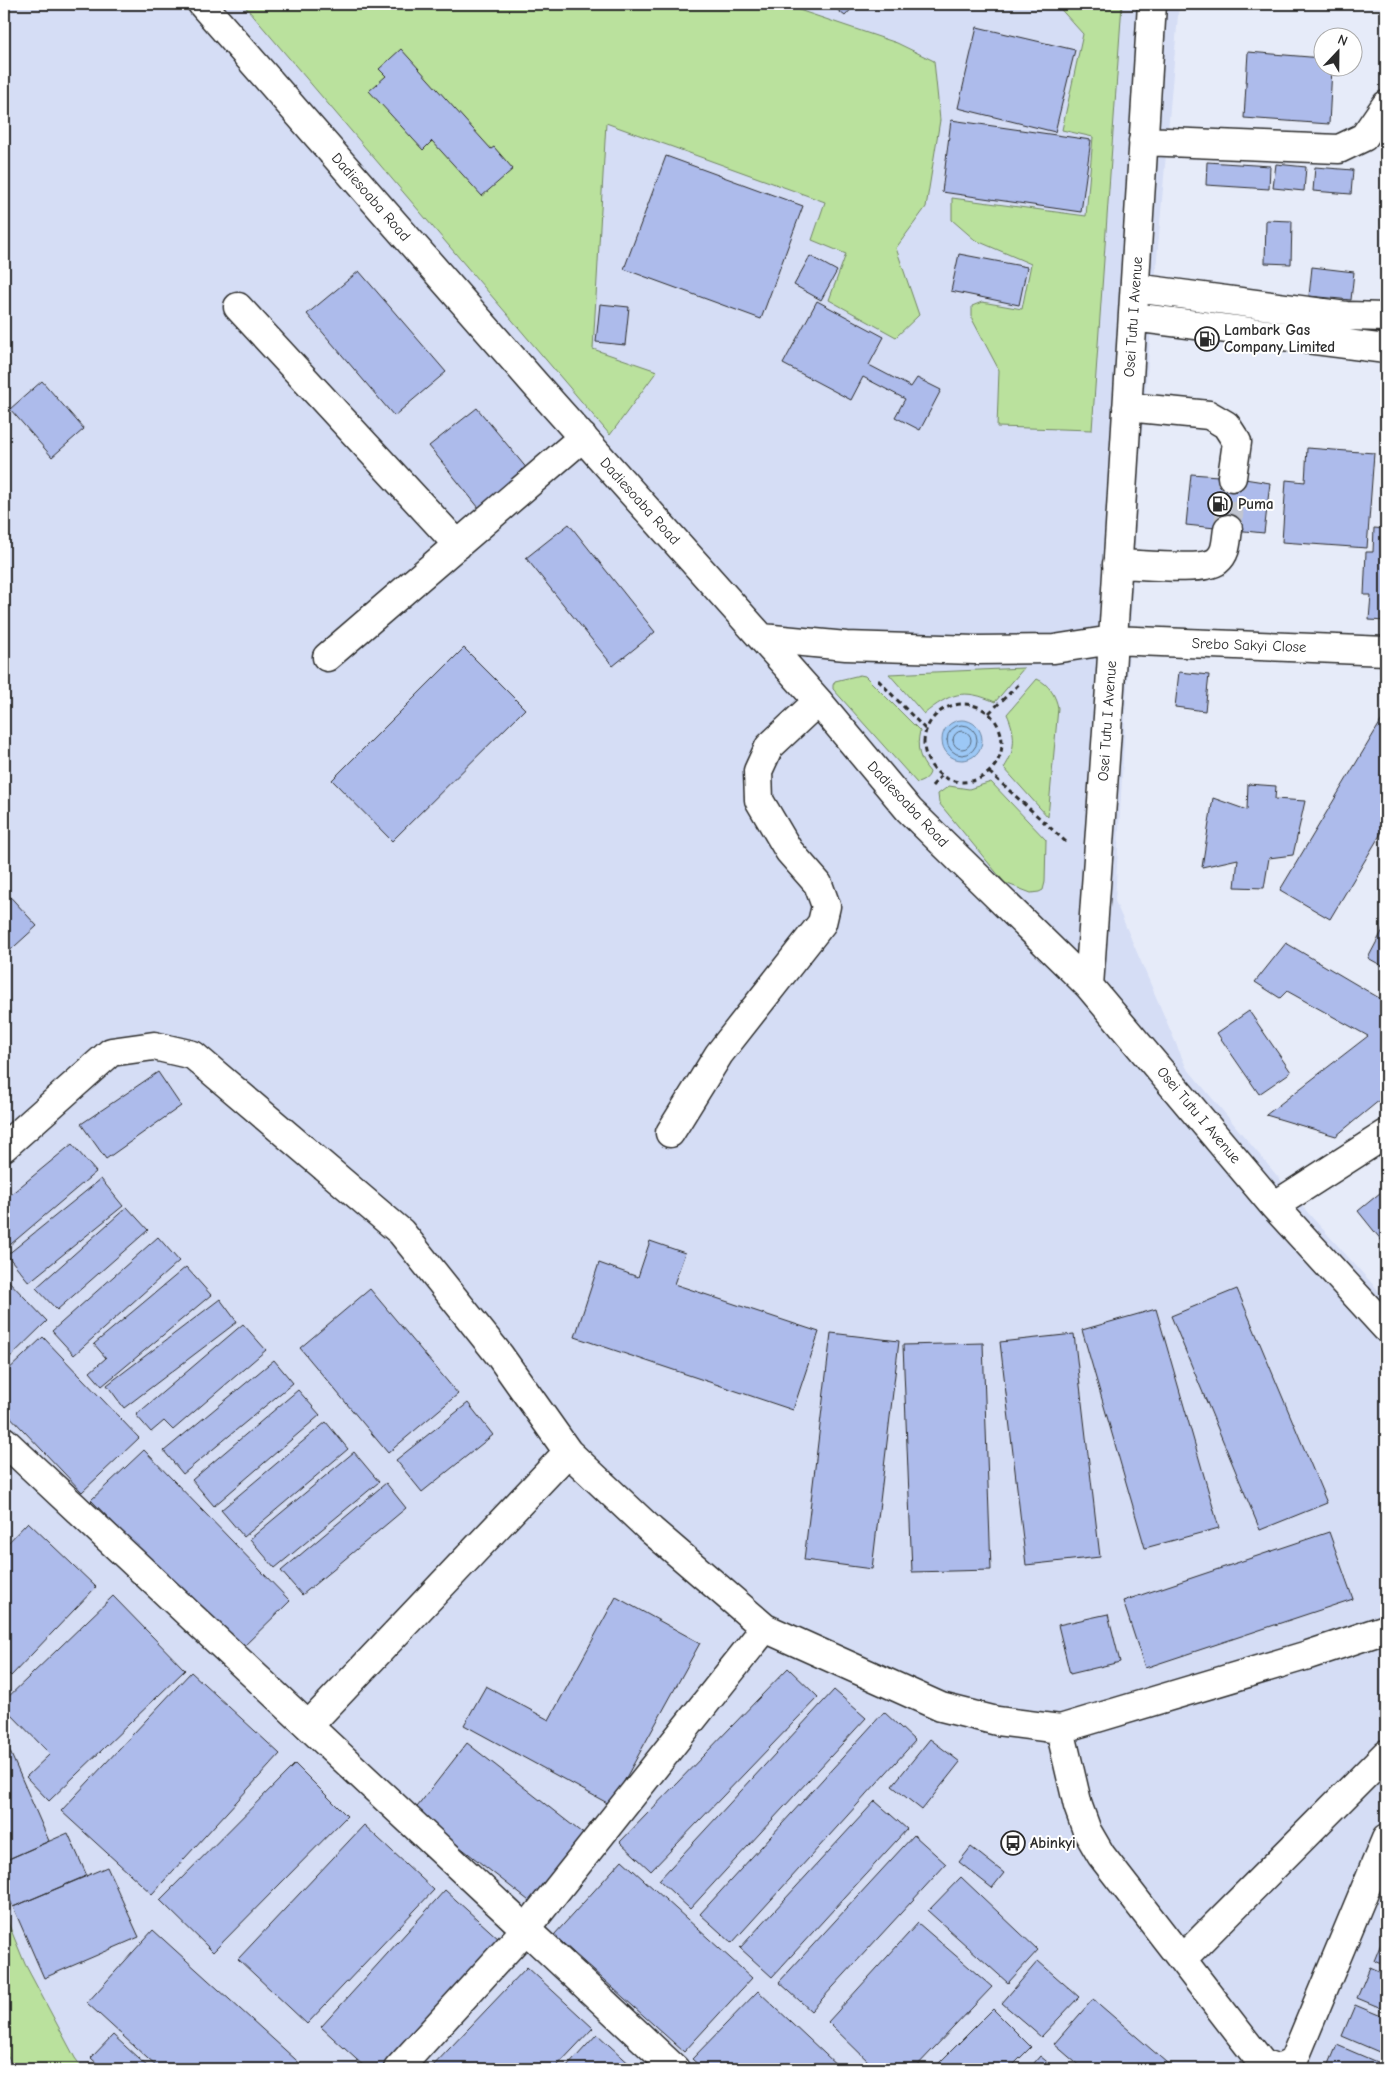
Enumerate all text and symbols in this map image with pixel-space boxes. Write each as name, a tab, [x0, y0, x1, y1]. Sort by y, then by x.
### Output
north arrow	[1312, 28, 1362, 78]
text: N	[1335, 31, 1350, 50]
street label: Dadiesoaba Road	[328, 149, 414, 245]
street label: Osei Tutu I Avenue	[1120, 256, 1146, 378]
place label: Lambark Gas Company Limited	[1224, 321, 1335, 356]
fuel station icon: Lambark Gas Company Limited	[1194, 326, 1220, 352]
street label: Dadiesoaba Road	[596, 454, 684, 548]
fuel station icon: Puma	[1207, 491, 1233, 517]
place label: Puma	[1238, 495, 1274, 513]
street label: Srebo Sakyi Close	[1191, 634, 1307, 656]
street label: Osei Tutu I Avenue	[1094, 660, 1120, 782]
street label: Dadiesoaba Road	[864, 757, 952, 851]
street label: Osei Tutu I Avenue	[1153, 1063, 1245, 1167]
bus stop icon: Abinkyi	[1000, 1830, 1026, 1856]
place label: Abinkyi	[1030, 1834, 1076, 1852]

